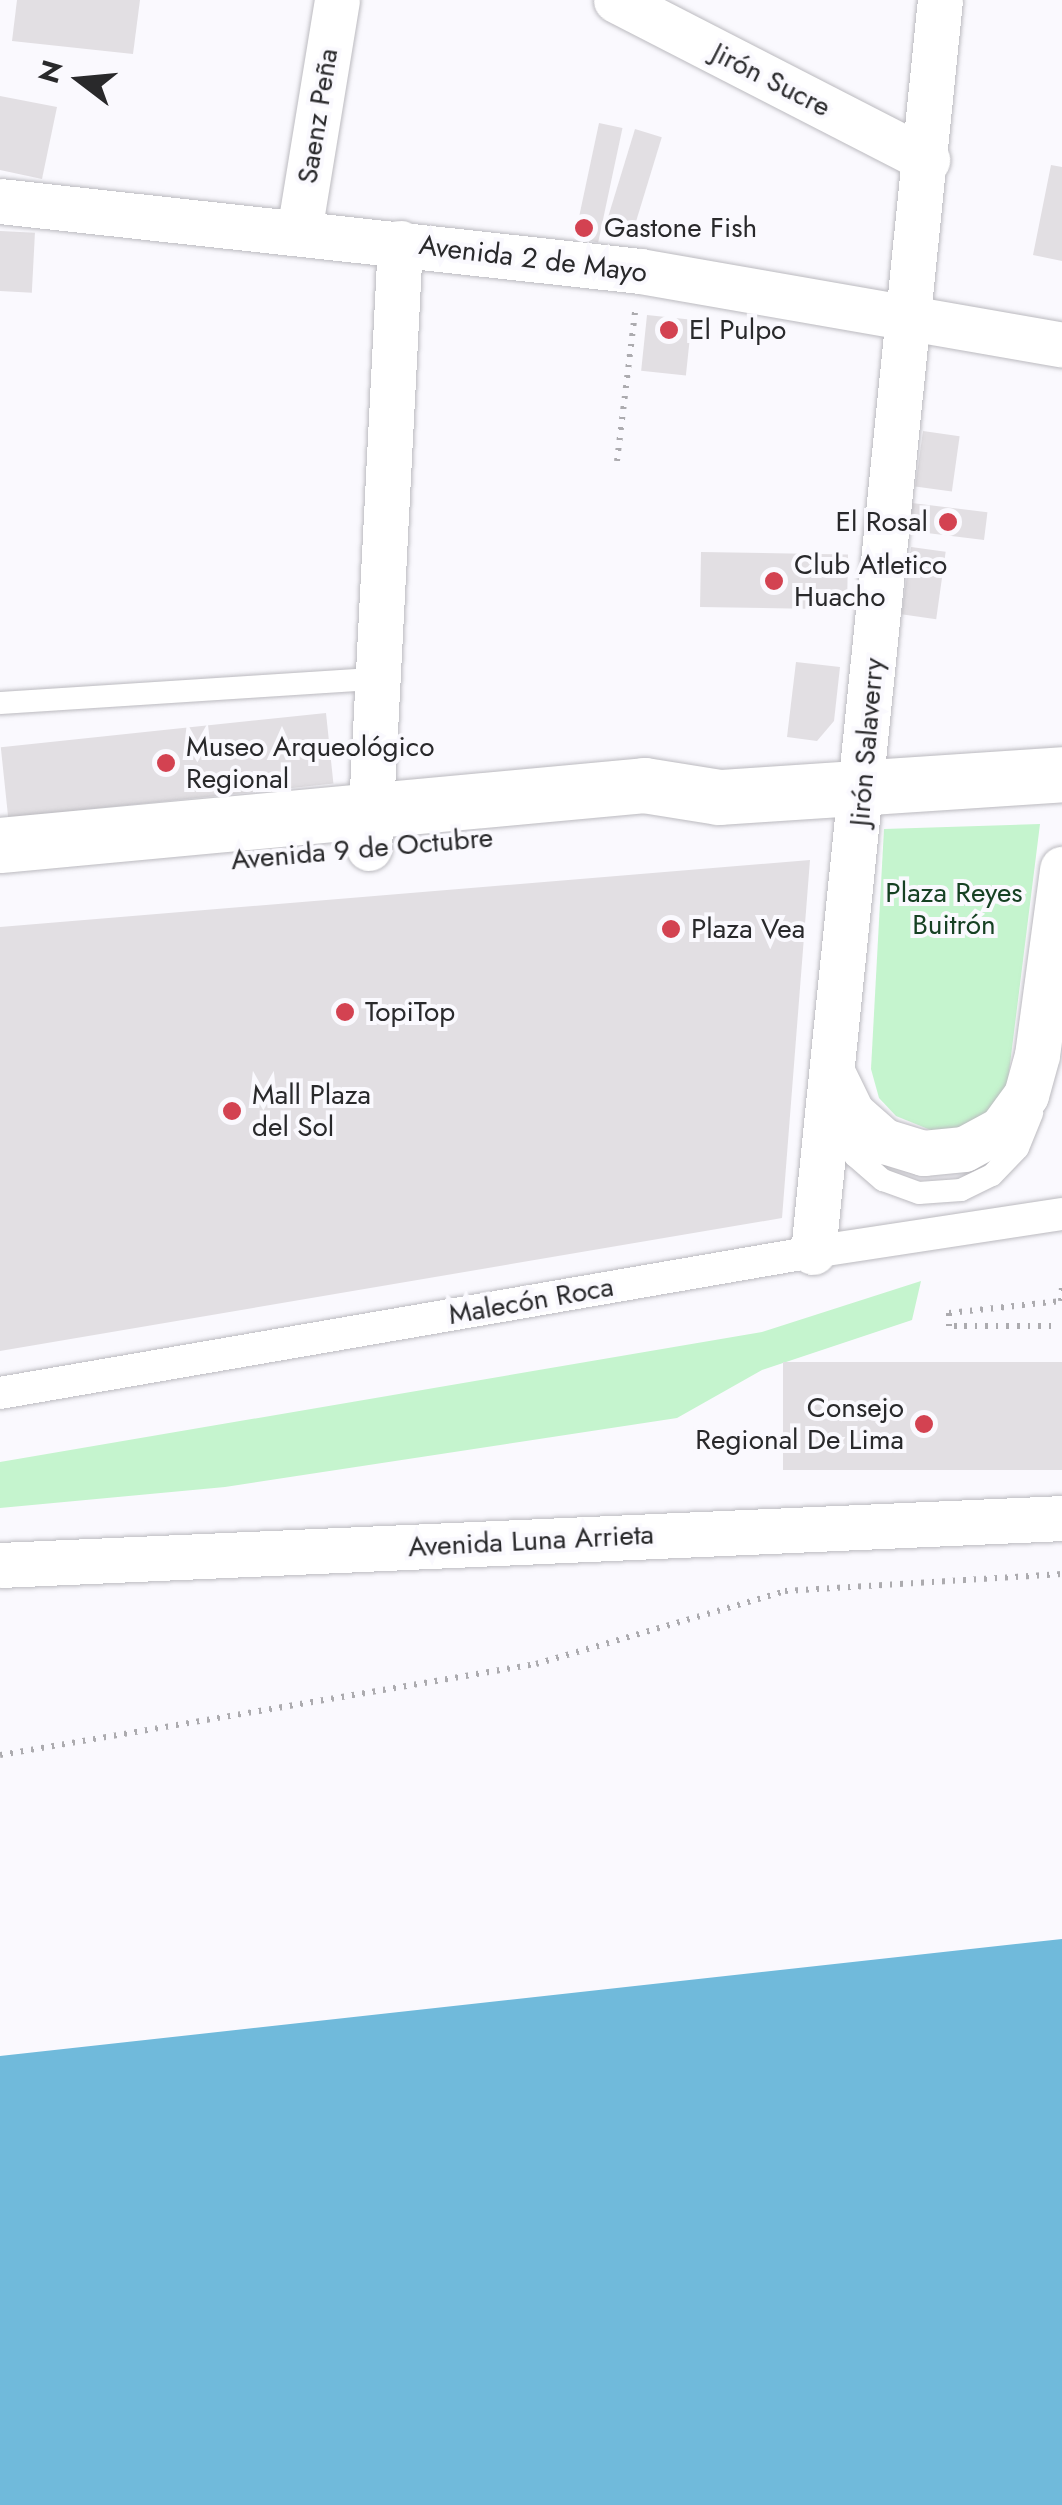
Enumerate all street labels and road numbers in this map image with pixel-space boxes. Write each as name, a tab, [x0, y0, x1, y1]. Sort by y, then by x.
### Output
street label: Jirón Sucre	[706, 36, 836, 124]
street label: Saenz Peña	[291, 46, 345, 186]
street label: Avenida 2 de Mayo	[417, 228, 649, 290]
street label: Jirón Salaverry	[843, 656, 891, 828]
street label: Avenida 9 de Octubre	[230, 821, 494, 877]
street label: Malecón Roca	[446, 1270, 616, 1332]
street label: Avenida Luna Arrieta	[407, 1518, 655, 1564]

